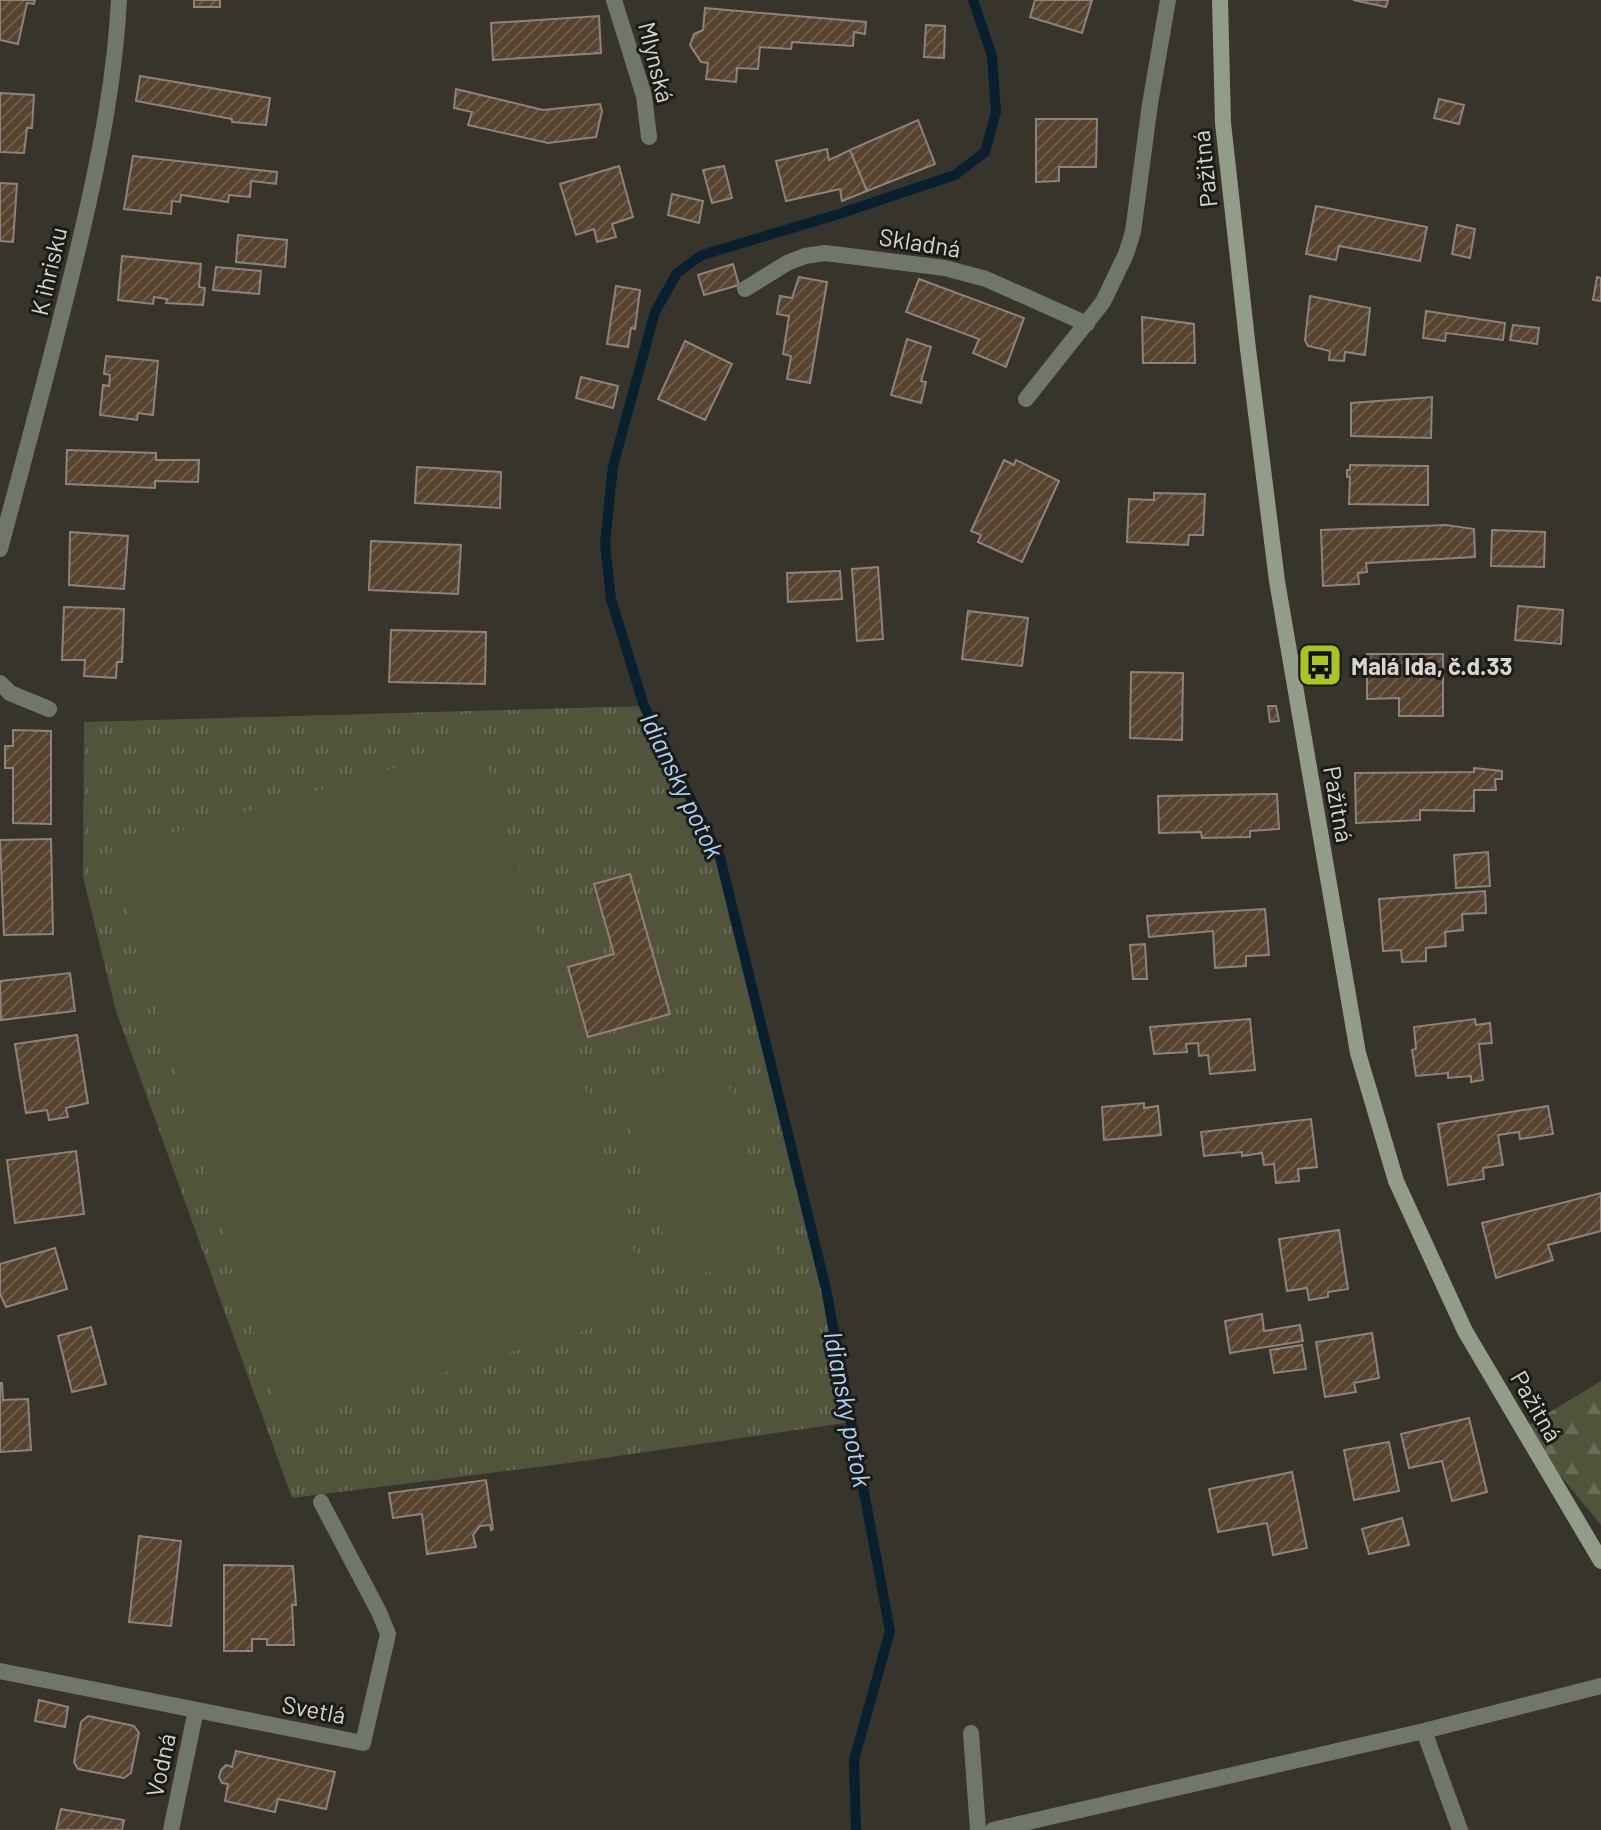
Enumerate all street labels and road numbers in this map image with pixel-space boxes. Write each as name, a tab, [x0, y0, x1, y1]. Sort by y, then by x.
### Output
street label: Mlynská	[633, 19, 681, 105]
street label: Pažitná	[1186, 129, 1222, 209]
street label: Skladná	[877, 221, 963, 263]
street label: K ihrisku	[24, 224, 72, 318]
street label: Pažitná	[1318, 764, 1360, 844]
street label: Pažitná	[1505, 1365, 1569, 1447]
street label: Svetlá	[280, 1689, 348, 1729]
street label: Vodná	[139, 1731, 181, 1799]

